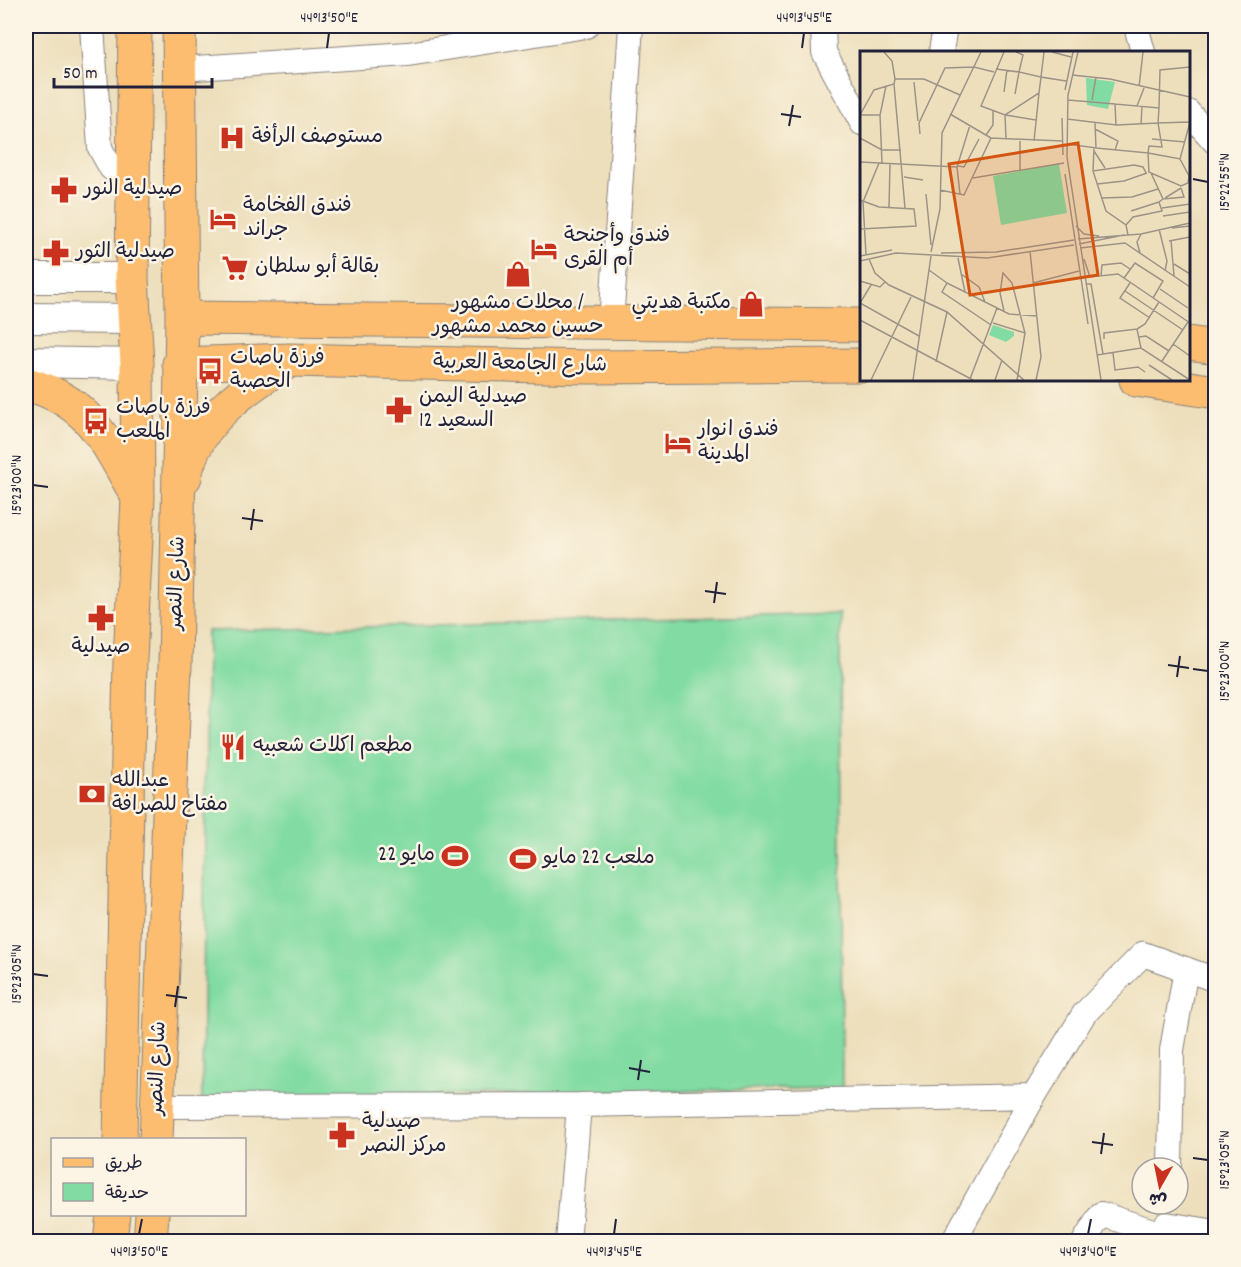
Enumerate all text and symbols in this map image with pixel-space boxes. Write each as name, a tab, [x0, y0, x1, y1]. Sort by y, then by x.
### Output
text: 44°13'50"E	[300, 8, 358, 30]
text: 44°13'45"E	[776, 8, 832, 30]
scale bar	[54, 51, 212, 89]
inset map	[860, 51, 1190, 381]
text: 50 m	[63, 62, 98, 87]
hospital icon: مستوصف الرأفة	[217, 123, 247, 153]
place label: مستوصف الرأفة	[252, 123, 383, 153]
text: 15°22'55"N	[1215, 153, 1237, 211]
pharmacy icon: صيدلية النور	[49, 175, 79, 205]
place label: صيدلية النور	[82, 175, 182, 205]
place label: فندق الفخامة جراند	[243, 192, 352, 246]
hotel icon: فندق الفخامة جراند	[208, 204, 238, 234]
place label: فندق وأجنحة أم القرى	[564, 222, 670, 276]
hotel icon: فندق وأجنحة أم القرى	[529, 234, 559, 264]
pharmacy icon: صيدلية الثور	[41, 238, 71, 268]
place label: صيدلية الثور	[74, 238, 175, 268]
supermarket icon: بقالة أبو سلطان	[220, 253, 250, 283]
place label: بقالة أبو سلطان	[255, 253, 379, 283]
shop icon: محلات مشهور / حسين محمد مشهور	[503, 259, 533, 289]
place label: محلات مشهور / حسين محمد مشهور	[430, 289, 604, 343]
place label: مكتبة هديتي	[631, 289, 731, 320]
shop icon: مكتبة هديتي	[736, 289, 766, 319]
place label: فرزة باصات الحصبة	[230, 344, 325, 398]
street label: شارع الجامعة العربية	[433, 348, 607, 382]
bus stop icon: فرزة باصات الحصبة	[195, 356, 225, 386]
place label: صيدلية اليمن السعيد 12	[419, 383, 527, 437]
place label: فرزة باصات الملعب	[116, 394, 211, 448]
pharmacy icon: صيدلية اليمن السعيد 12	[384, 395, 414, 425]
bus stop icon: فرزة باصات الملعب	[81, 406, 111, 436]
place label: فندق انوار المدينة	[696, 416, 779, 470]
hotel icon: فندق انوار المدينة	[663, 428, 693, 458]
text: 15°23'00"N	[7, 455, 29, 515]
street label: شارع النصر	[161, 536, 195, 632]
pharmacy icon: صيدلية	[86, 603, 116, 633]
place label: صيدلية	[71, 633, 131, 663]
text: 15°23'00"N	[1215, 641, 1237, 701]
restaurant icon: مطعم اكلات شعبيه	[218, 732, 248, 762]
place label: مطعم اكلات شعبيه	[253, 732, 413, 762]
place label: عبدالله مفتاح للصرافة	[112, 767, 228, 821]
bank icon: عبدالله مفتاح للصرافة	[77, 779, 107, 809]
place label: 22 مايو	[378, 841, 435, 871]
sports icon: 22 مايو	[440, 841, 470, 871]
sports icon: ملعب 22 مايو	[508, 844, 538, 874]
place label: ملعب 22 مايو	[541, 844, 655, 874]
text: 15°23'05"N	[7, 944, 29, 1004]
street label: شارع النصر	[142, 1021, 176, 1117]
place label: صيدلية مركز النصر	[360, 1108, 446, 1162]
pharmacy icon: صيدلية مركز النصر	[327, 1120, 357, 1150]
text: 15°23'05"N	[1215, 1130, 1237, 1190]
legend	[51, 1138, 246, 1216]
text: طريق	[105, 1152, 143, 1177]
north arrow	[1130, 1156, 1190, 1216]
text: حديقة	[105, 1182, 149, 1207]
text: ش	[1148, 1186, 1169, 1211]
text: 44°13'50"E	[110, 1242, 168, 1264]
text: 44°13'45"E	[586, 1242, 642, 1264]
text: 44°13'40"E	[1060, 1242, 1117, 1264]

